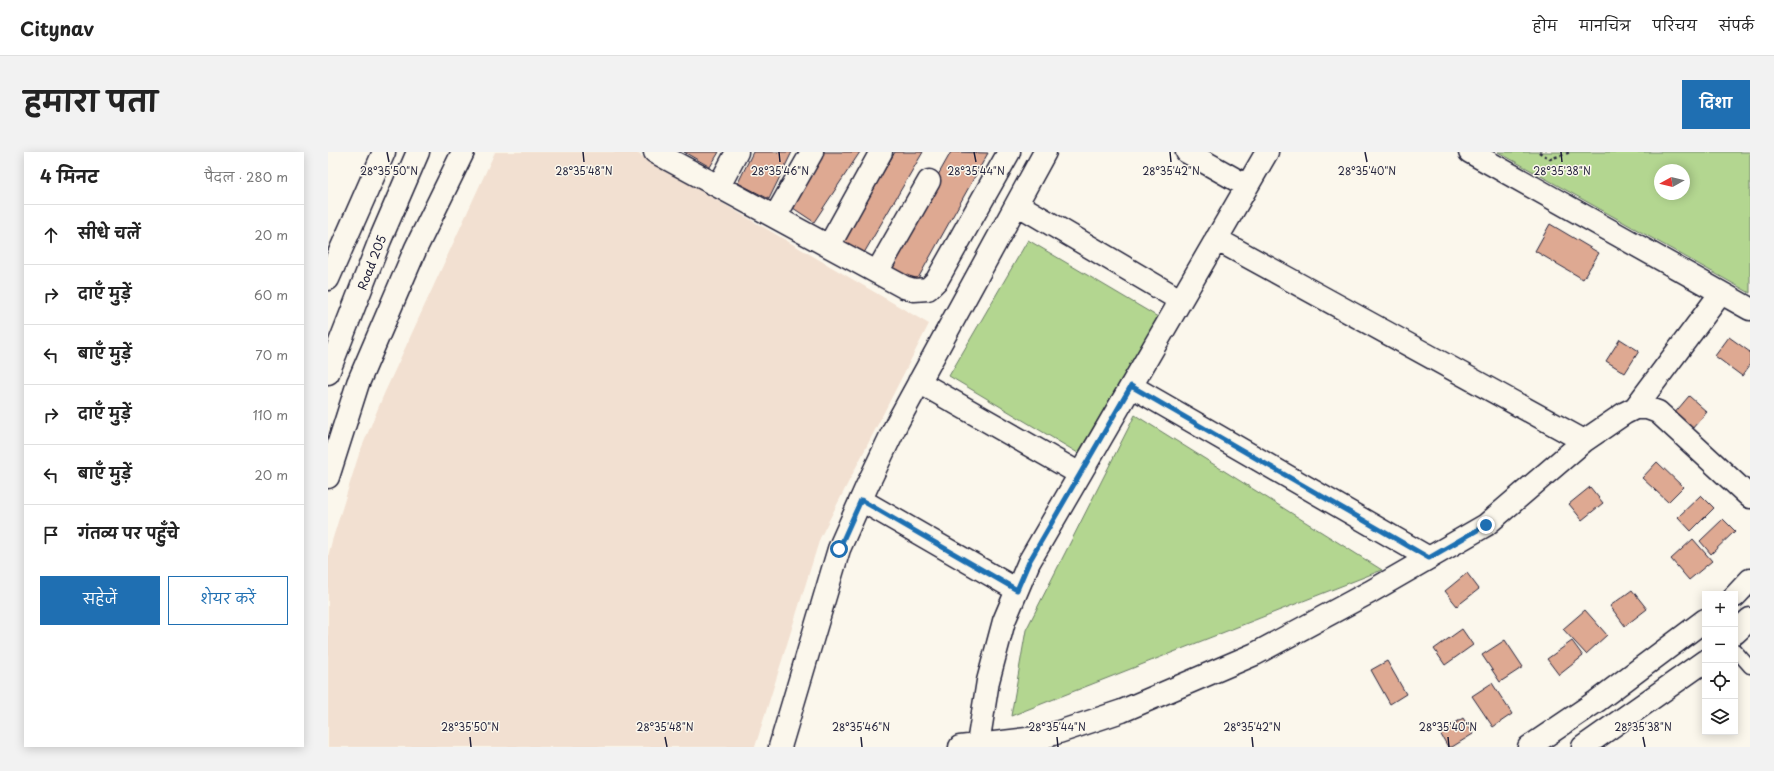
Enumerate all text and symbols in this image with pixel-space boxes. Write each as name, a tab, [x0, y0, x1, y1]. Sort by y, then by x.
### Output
text: Citynav	[20, 14, 94, 42]
text: होम	[1533, 15, 1557, 36]
text: मानचित्र	[1579, 15, 1631, 36]
text: परिचय	[1653, 15, 1697, 36]
text: संपर्क	[1719, 15, 1754, 36]
text: हमारा पता	[24, 79, 157, 122]
button: दिशा	[1682, 80, 1750, 129]
text: 4 मिनट	[40, 163, 98, 189]
text: 28°35'50"N	[360, 163, 418, 178]
text: 28°35'48"N	[555, 163, 613, 178]
text: 28°35'46"N	[751, 163, 809, 178]
text: 28°35'44"N	[947, 163, 1005, 178]
text: 28°35'42"N	[1142, 163, 1200, 178]
text: 28°35'40"N	[1338, 163, 1396, 178]
text: 28°35'38"N	[1533, 163, 1591, 178]
north arrow	[1654, 164, 1690, 200]
text: पैदल · 280 m	[204, 167, 288, 186]
text: सीधे चलें	[78, 221, 140, 244]
icon: ahead	[40, 224, 62, 246]
text: 20 m	[254, 225, 288, 244]
street label: Road 205	[352, 232, 390, 292]
text: दाएँ मुड़ें	[78, 281, 131, 304]
icon: right	[40, 284, 62, 306]
text: 60 m	[254, 285, 288, 304]
text: बाएँ मुड़ें	[78, 341, 132, 364]
icon: left	[40, 344, 62, 366]
text: 70 m	[255, 345, 288, 364]
text: दाएँ मुड़ें	[78, 401, 131, 424]
icon: right	[40, 404, 62, 426]
text: 110 m	[253, 405, 288, 424]
text: बाएँ मुड़ें	[78, 461, 132, 484]
icon: left	[40, 464, 62, 486]
text: 20 m	[254, 465, 288, 484]
route end	[1477, 516, 1495, 534]
text: गंतव्य पर पहुँचे	[78, 521, 179, 544]
icon: arrive	[40, 524, 62, 546]
route start	[830, 540, 848, 558]
button: सहेजें	[40, 576, 160, 625]
button: शेयर करें	[168, 576, 288, 625]
map controls	[1702, 591, 1738, 735]
button: +	[1702, 591, 1738, 627]
button: −	[1702, 627, 1738, 663]
button: locate	[1702, 663, 1738, 699]
button: layers	[1702, 699, 1738, 735]
text: 28°35'50"N	[441, 719, 499, 734]
text: 28°35'48"N	[636, 719, 694, 734]
text: 28°35'46"N	[832, 719, 890, 734]
text: 28°35'44"N	[1028, 719, 1086, 734]
text: 28°35'42"N	[1223, 719, 1281, 734]
text: 28°35'40"N	[1419, 719, 1477, 734]
text: 28°35'38"N	[1614, 719, 1672, 734]

